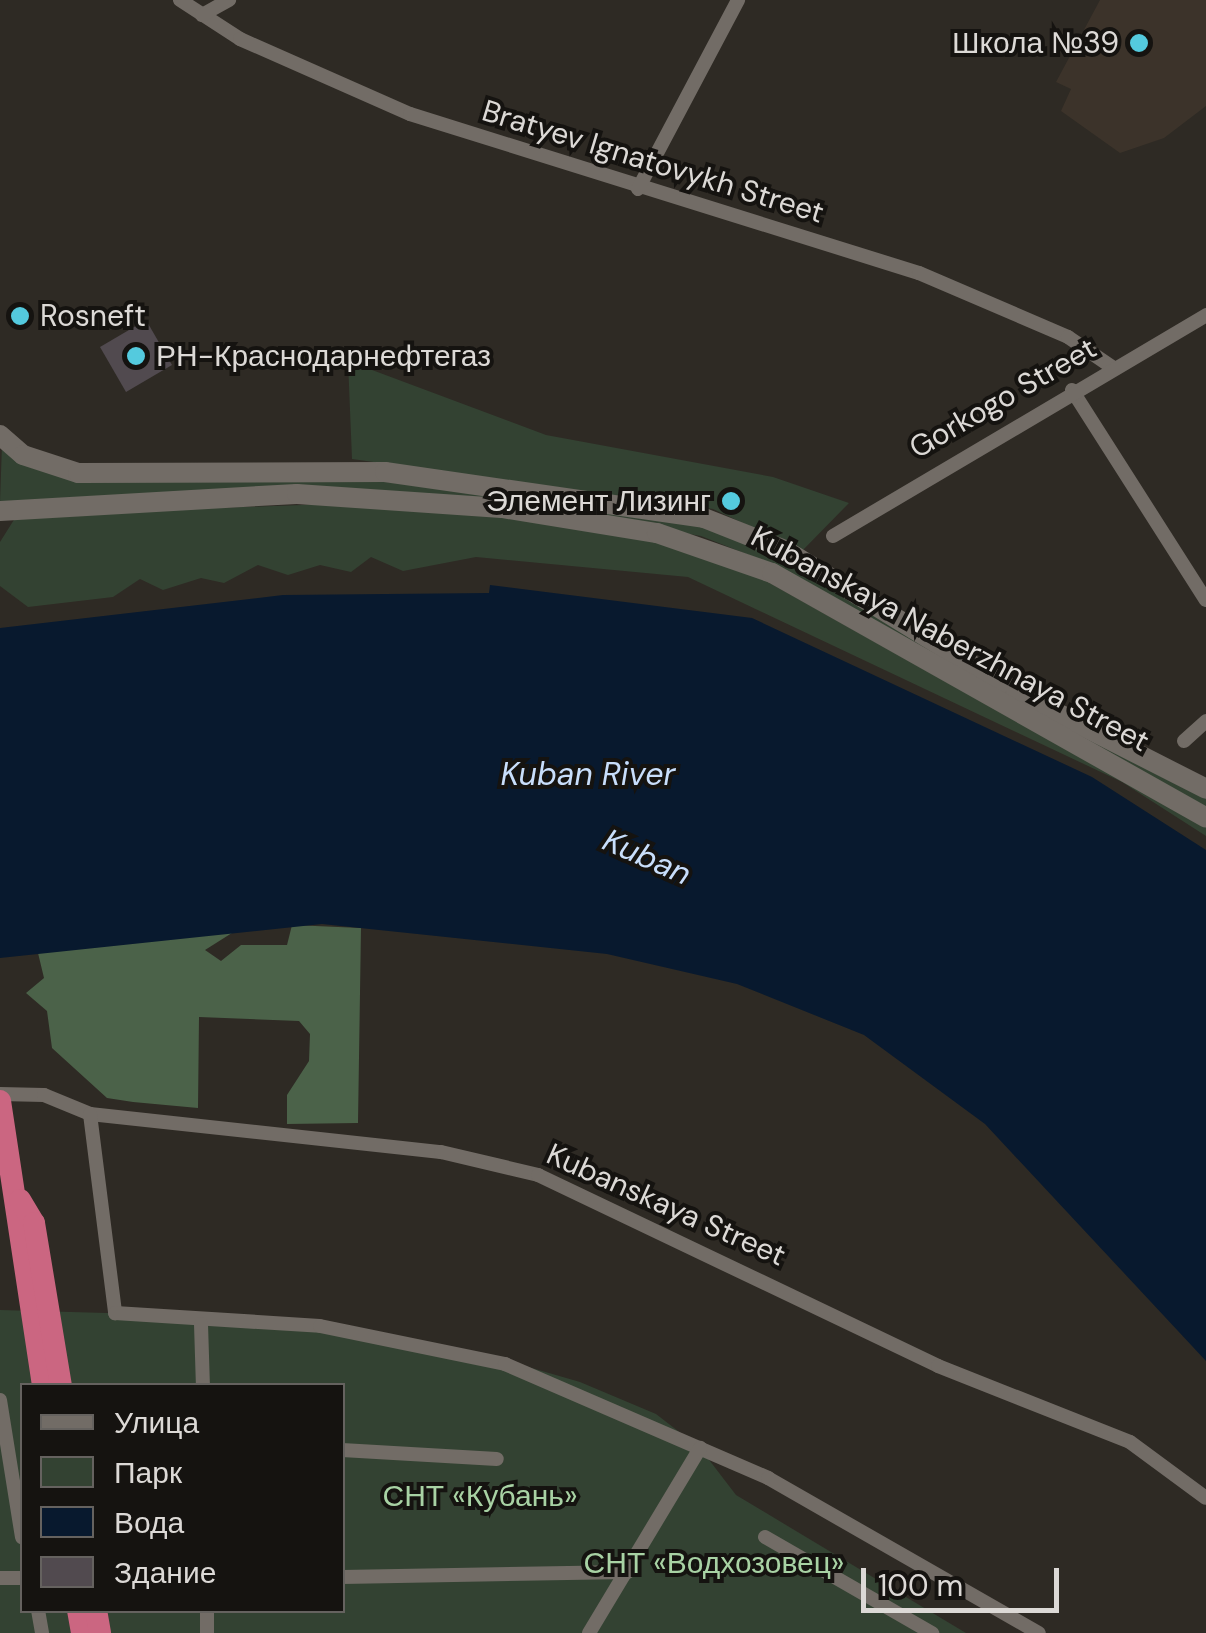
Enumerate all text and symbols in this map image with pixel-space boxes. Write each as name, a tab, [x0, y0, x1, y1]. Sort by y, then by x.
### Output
place label: Школа №39	[952, 25, 1119, 61]
marker: Школа №39	[1128, 32, 1150, 54]
street label: Bratyev Ignatovykh Street	[478, 93, 828, 231]
place label: Rosneft	[40, 298, 146, 334]
marker: Rosneft	[9, 305, 31, 327]
street label: Gorkogo Street	[903, 330, 1103, 466]
place label: РН-Краснодарнефтегаз	[156, 338, 491, 374]
marker: РН-Краснодарнефтегаз	[125, 345, 147, 367]
place label: Элемент Лизинг	[486, 483, 711, 519]
marker: Элемент Лизинг	[720, 490, 742, 512]
street label: Kubanskaya Naberzhnaya Street	[745, 519, 1155, 759]
water label: Kuban River	[501, 755, 675, 793]
water label: Kuban	[597, 821, 697, 893]
street label: Kubanskaya Street	[541, 1136, 791, 1274]
legend	[20, 1383, 345, 1613]
text: Улица	[114, 1403, 199, 1442]
text: Парк	[114, 1453, 182, 1492]
park label: СНТ «Кубань»	[383, 1478, 577, 1514]
text: Вода	[114, 1503, 184, 1542]
park label: СНТ «Водхозовец»	[584, 1545, 844, 1581]
scale bar	[866, 1548, 1064, 1610]
text: Здание	[114, 1553, 216, 1592]
text: 100 m	[878, 1566, 963, 1605]

